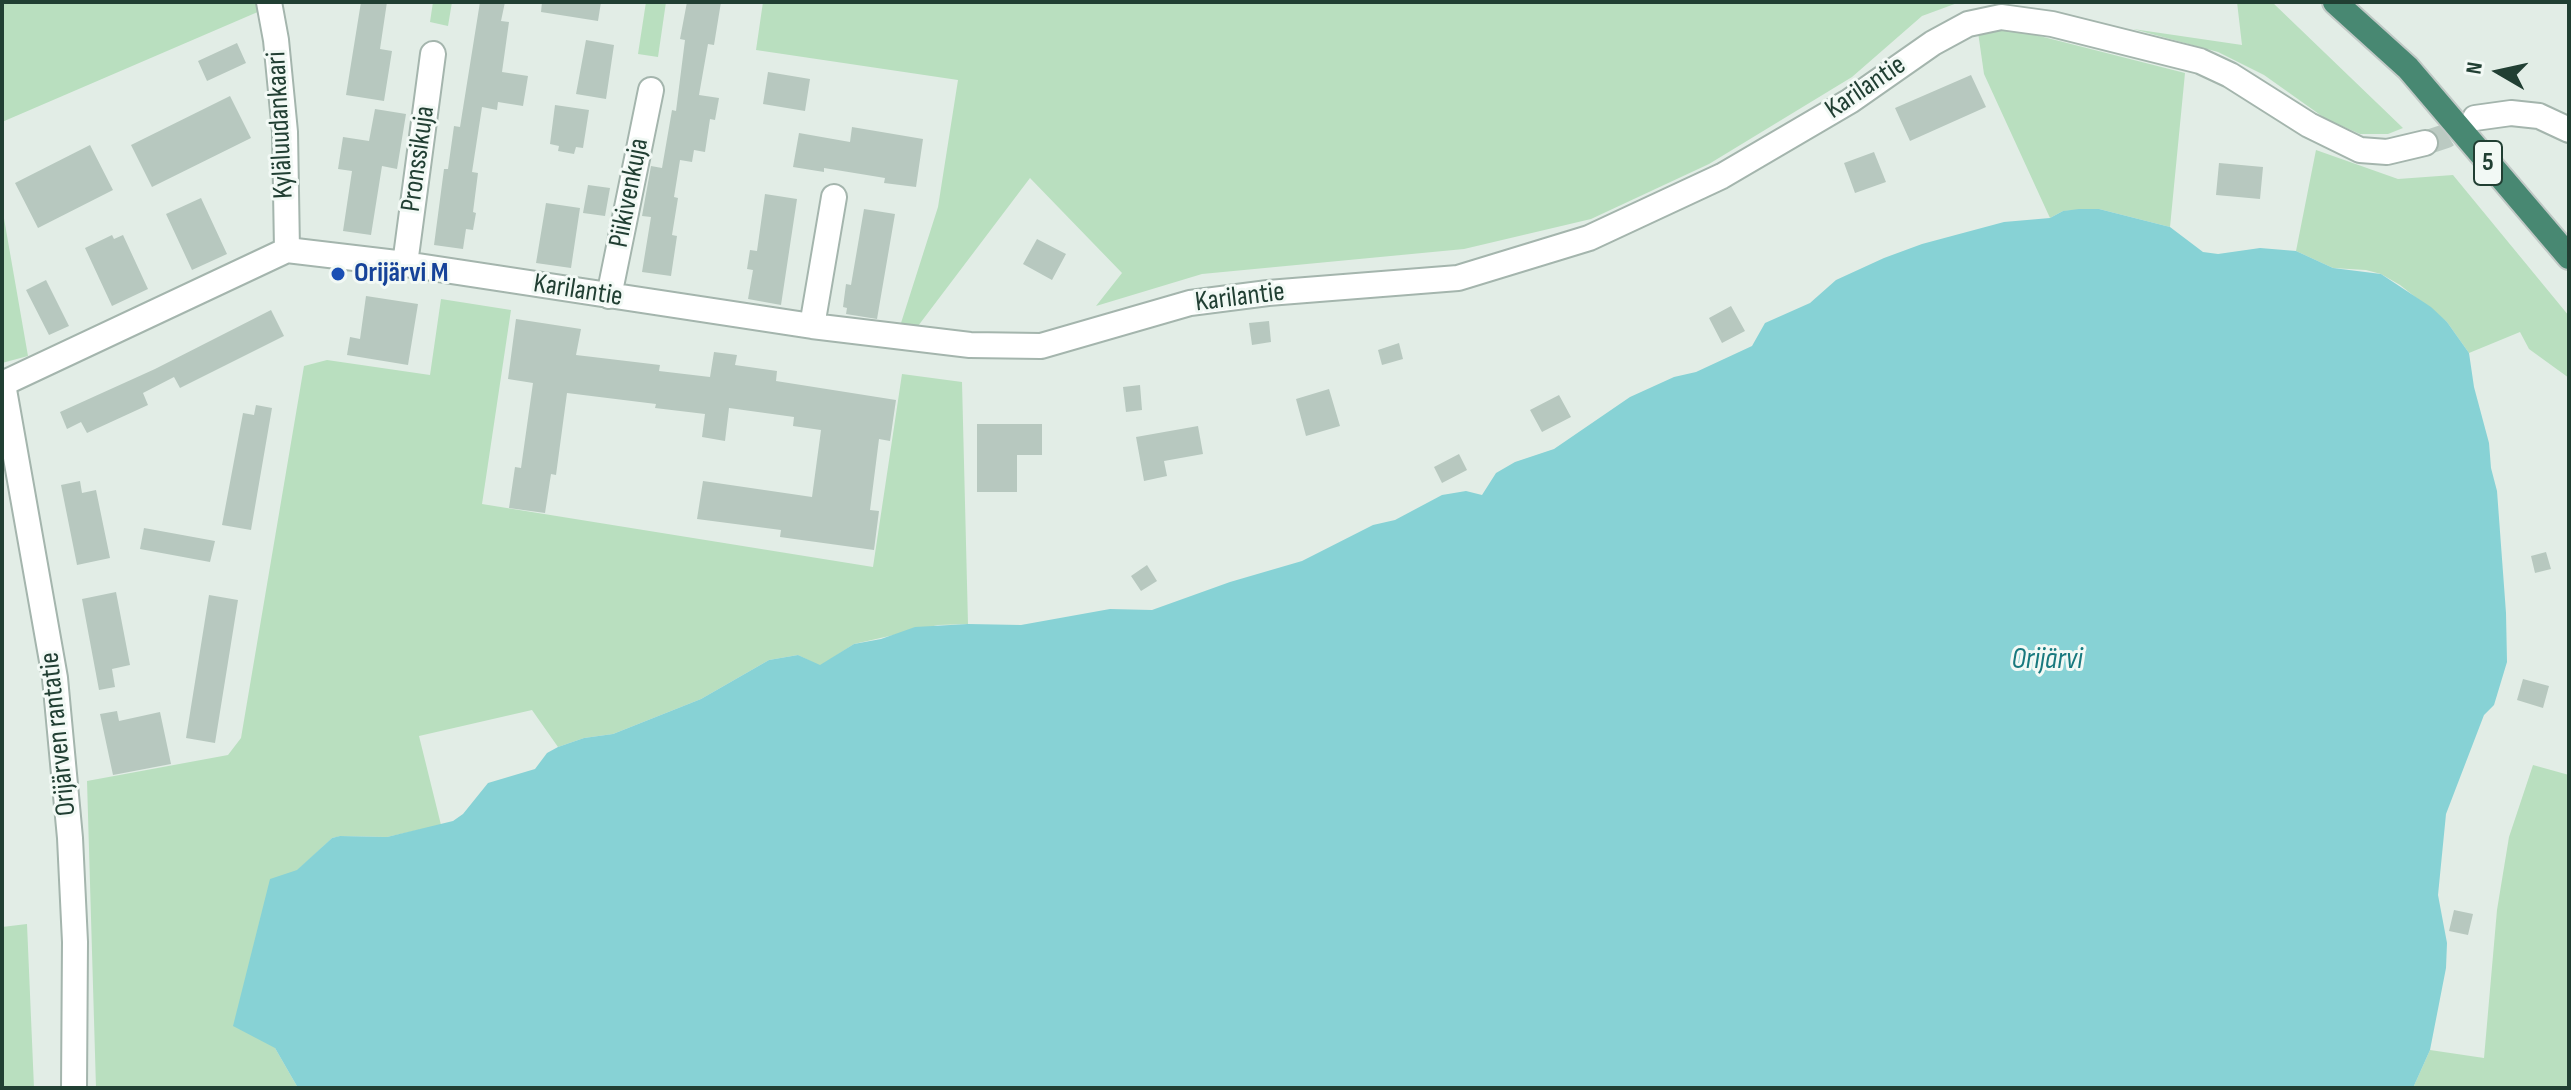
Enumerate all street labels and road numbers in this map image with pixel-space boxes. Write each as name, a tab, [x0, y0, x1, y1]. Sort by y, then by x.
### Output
street label: Karilantie	[1819, 49, 1913, 127]
street label: Kyläluudankaari	[260, 51, 302, 199]
street label: Pronssikuja	[395, 104, 443, 214]
street label: Piikivenkuja	[603, 136, 657, 250]
road number: 5	[2474, 141, 2502, 185]
street label: Karilantie	[531, 267, 625, 315]
street label: Karilantie	[1193, 276, 1287, 320]
street label: Orijärven rantatie	[34, 651, 84, 817]

